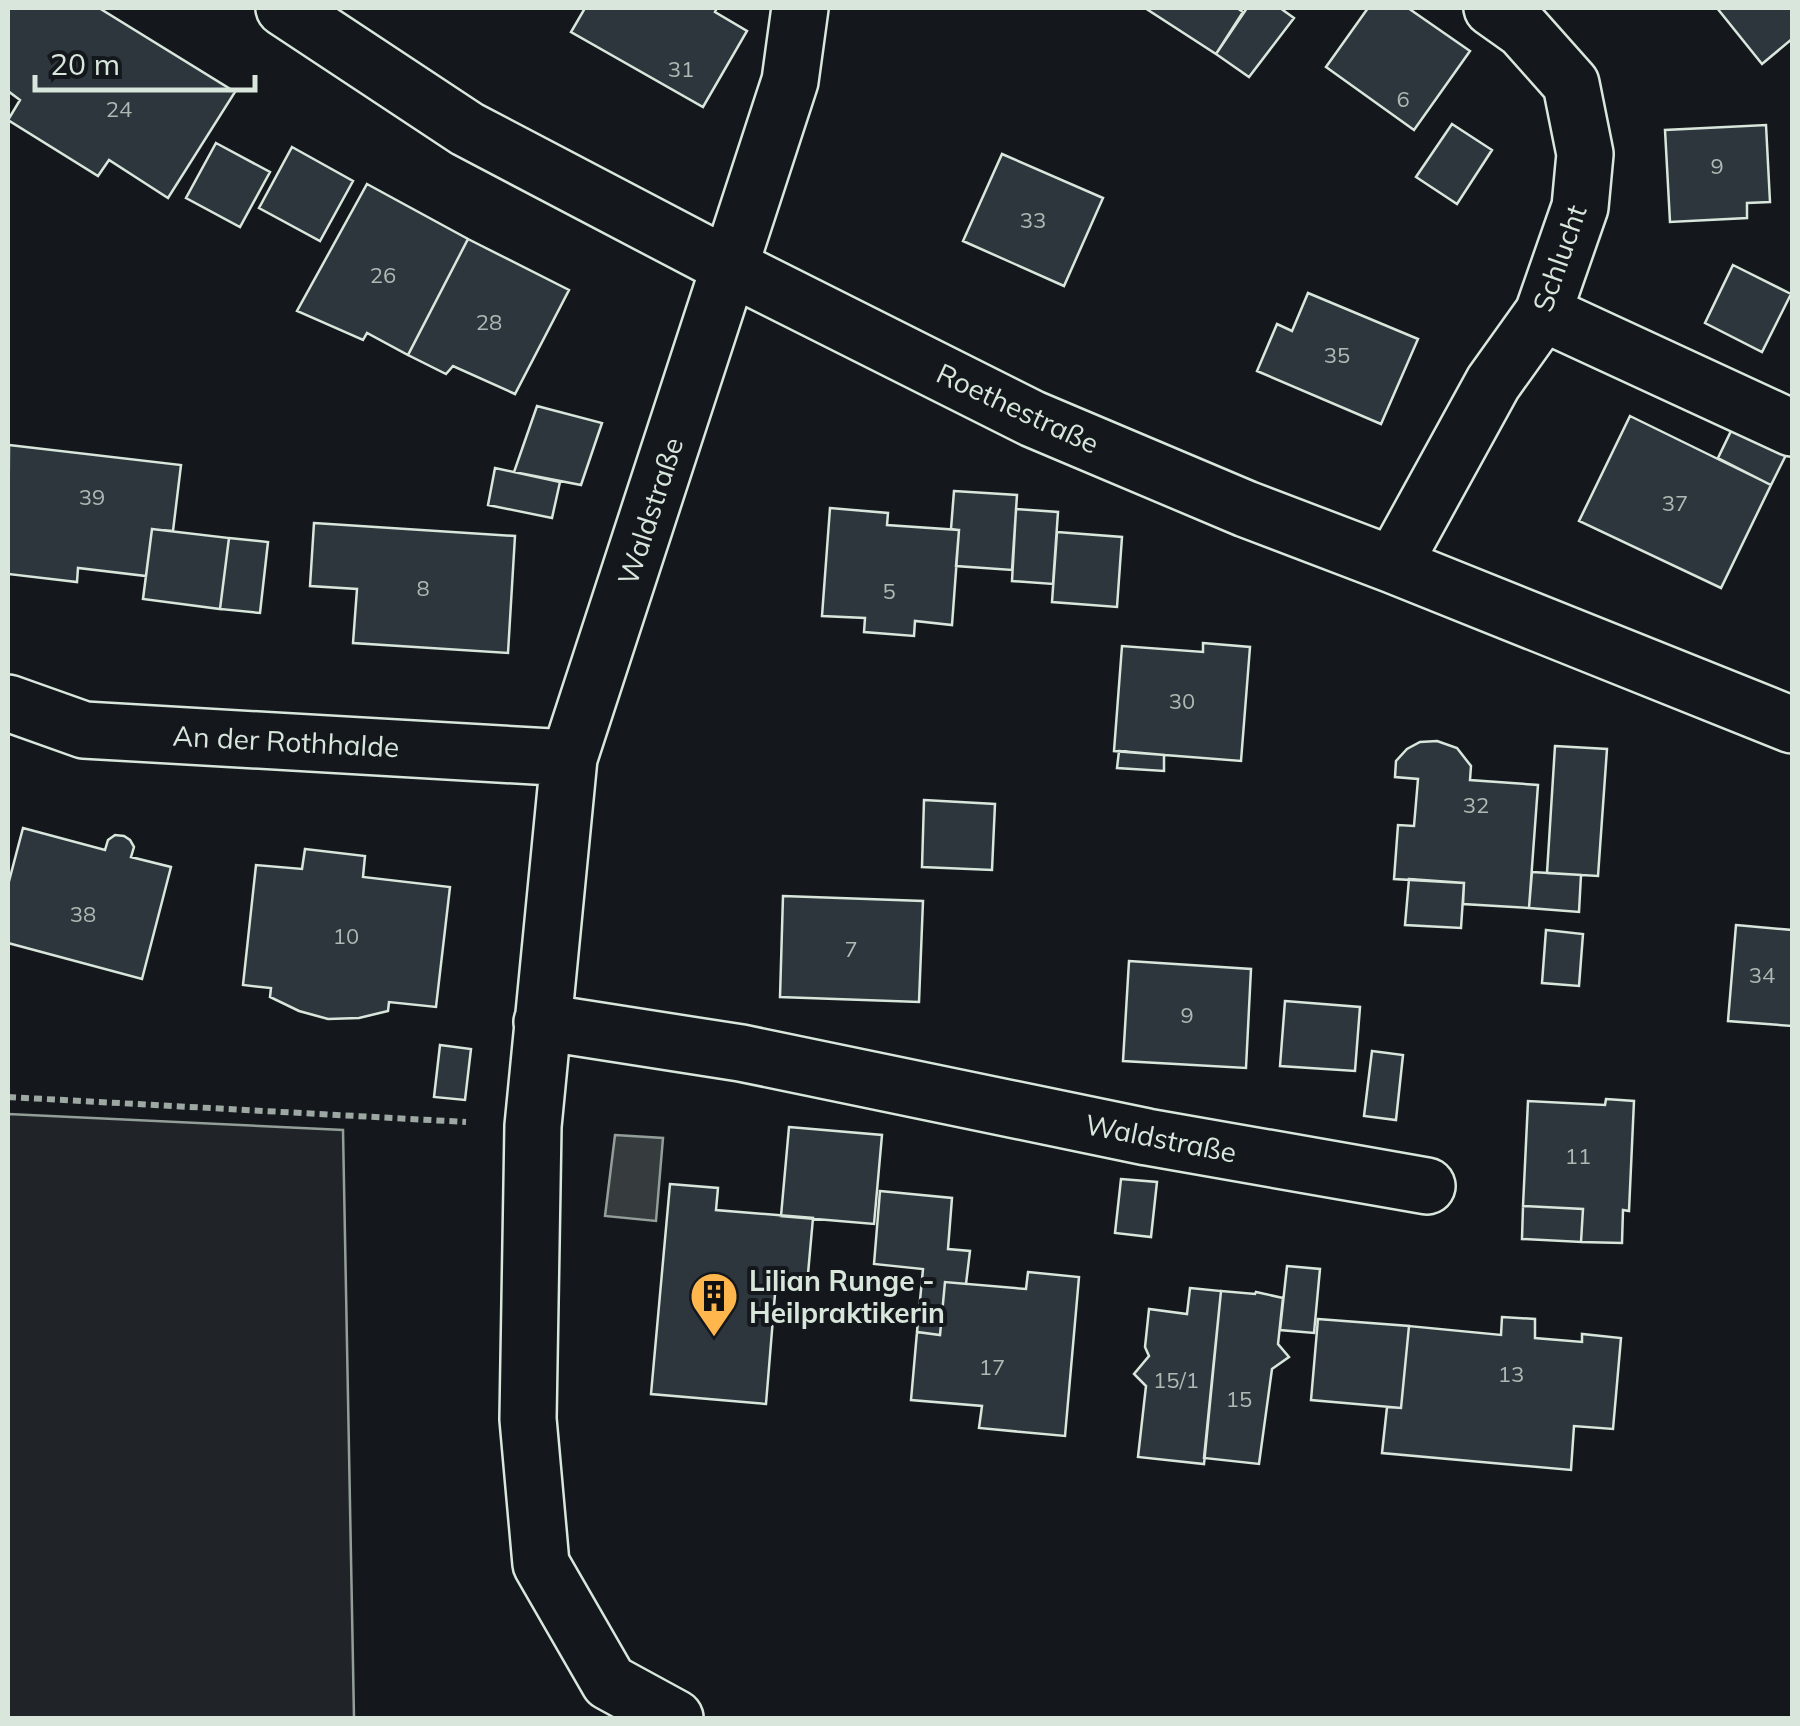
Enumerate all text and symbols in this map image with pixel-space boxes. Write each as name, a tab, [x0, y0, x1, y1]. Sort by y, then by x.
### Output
scale bar	[35, 30, 255, 92]
text: 20 m	[50, 45, 120, 83]
house number: 31	[668, 55, 694, 83]
house number: 6	[1396, 85, 1410, 113]
house number: 24	[106, 95, 132, 123]
house number: 9	[1710, 152, 1724, 180]
street label: Schlucht	[1524, 200, 1594, 316]
house number: 33	[1020, 206, 1046, 234]
house number: 26	[370, 261, 396, 289]
house number: 28	[476, 308, 502, 336]
house number: 35	[1324, 341, 1350, 369]
street label: Roethestraße	[931, 355, 1105, 461]
street label: Waldstraße	[610, 433, 690, 589]
house number: 39	[79, 483, 105, 511]
house number: 37	[1662, 489, 1688, 517]
house number: 8	[416, 574, 430, 602]
house number: 5	[882, 577, 896, 605]
house number: 30	[1169, 687, 1195, 715]
street label: An der Rothhalde	[172, 718, 400, 764]
house number: 32	[1463, 791, 1489, 819]
house number: 38	[70, 900, 96, 928]
house number: 10	[333, 922, 359, 950]
house number: 7	[844, 935, 858, 963]
house number: 34	[1749, 961, 1775, 989]
house number: 9	[1180, 1001, 1194, 1029]
street label: Waldstraße	[1082, 1106, 1240, 1170]
house number: 11	[1565, 1142, 1591, 1170]
place label: Lilian Runge - Heilpraktikerin	[749, 1263, 945, 1330]
building icon: Lilian Runge - Heilpraktikerin	[688, 1270, 740, 1338]
house number: 17	[979, 1353, 1005, 1381]
house number: 13	[1498, 1360, 1524, 1388]
house number: 15/1	[1153, 1366, 1199, 1394]
house number: 15	[1226, 1385, 1252, 1413]

